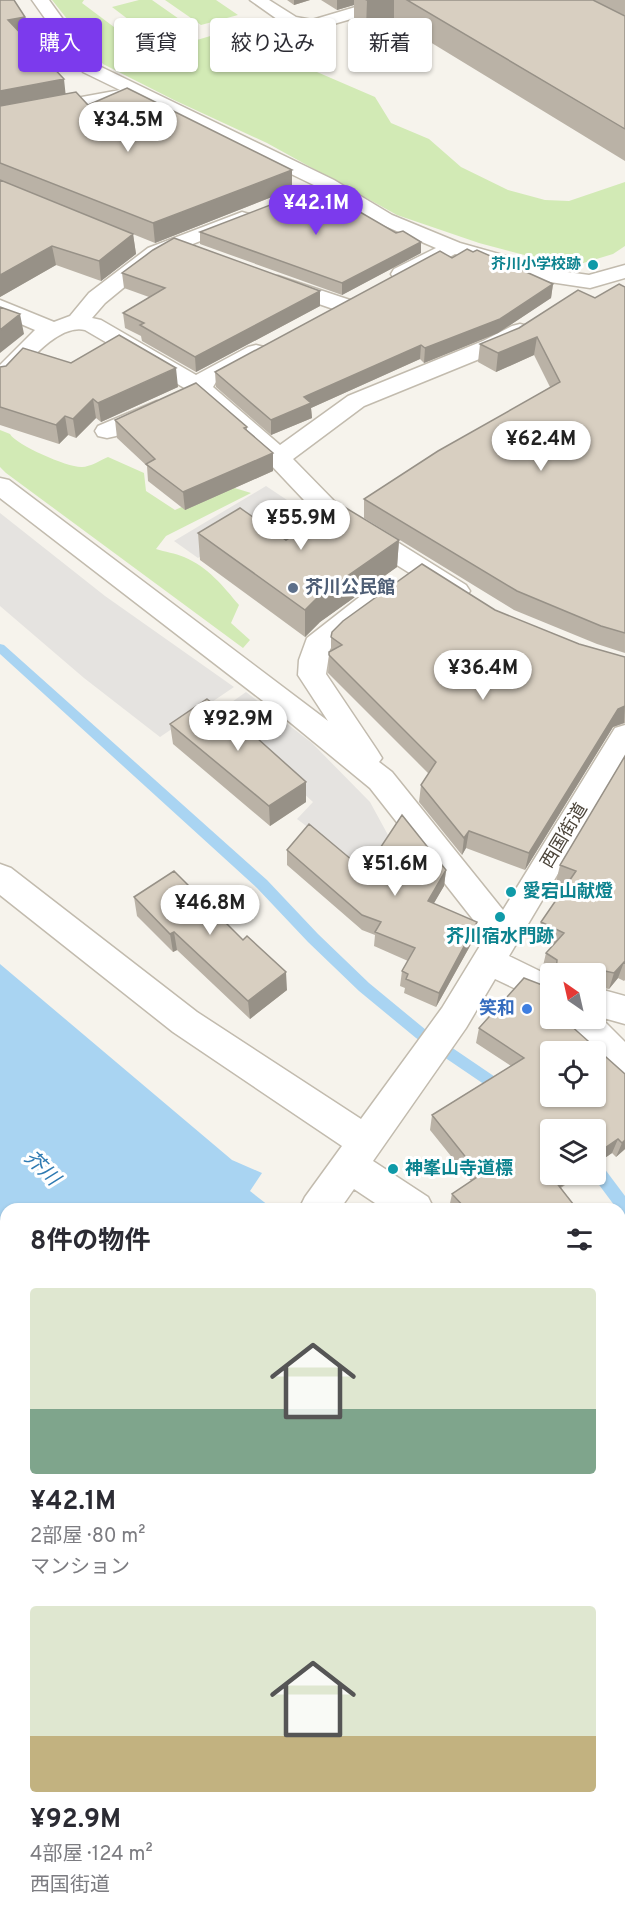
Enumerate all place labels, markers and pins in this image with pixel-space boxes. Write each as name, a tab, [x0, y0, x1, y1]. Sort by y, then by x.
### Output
pin: ¥34.5M	[79, 102, 177, 153]
pin: ¥42.1M	[267, 185, 365, 236]
place label: 芥川小学校跡	[491, 256, 581, 275]
marker: 芥川小学校跡	[586, 258, 600, 272]
pin: ¥62.4M	[492, 421, 590, 472]
pin: ¥55.9M	[252, 500, 350, 551]
place label: 芥川公民館	[305, 577, 395, 600]
marker: 芥川公民館	[286, 581, 300, 595]
pin: ¥36.4M	[434, 650, 532, 701]
pin: ¥92.9M	[189, 701, 287, 752]
pin: ¥51.6M	[346, 846, 444, 897]
place label: 愛宕山献燈	[523, 881, 613, 904]
pin: ¥46.8M	[161, 885, 259, 936]
marker: 愛宕山献燈	[504, 885, 518, 899]
marker: 芥川宿水門跡	[493, 910, 507, 924]
place label: 芥川宿水門跡	[446, 926, 554, 949]
place label: 笑和	[479, 998, 515, 1021]
marker: 笑和	[520, 1002, 534, 1016]
place label: 神峯山寺道標	[405, 1158, 513, 1181]
marker: 神峯山寺道標	[386, 1162, 400, 1176]

